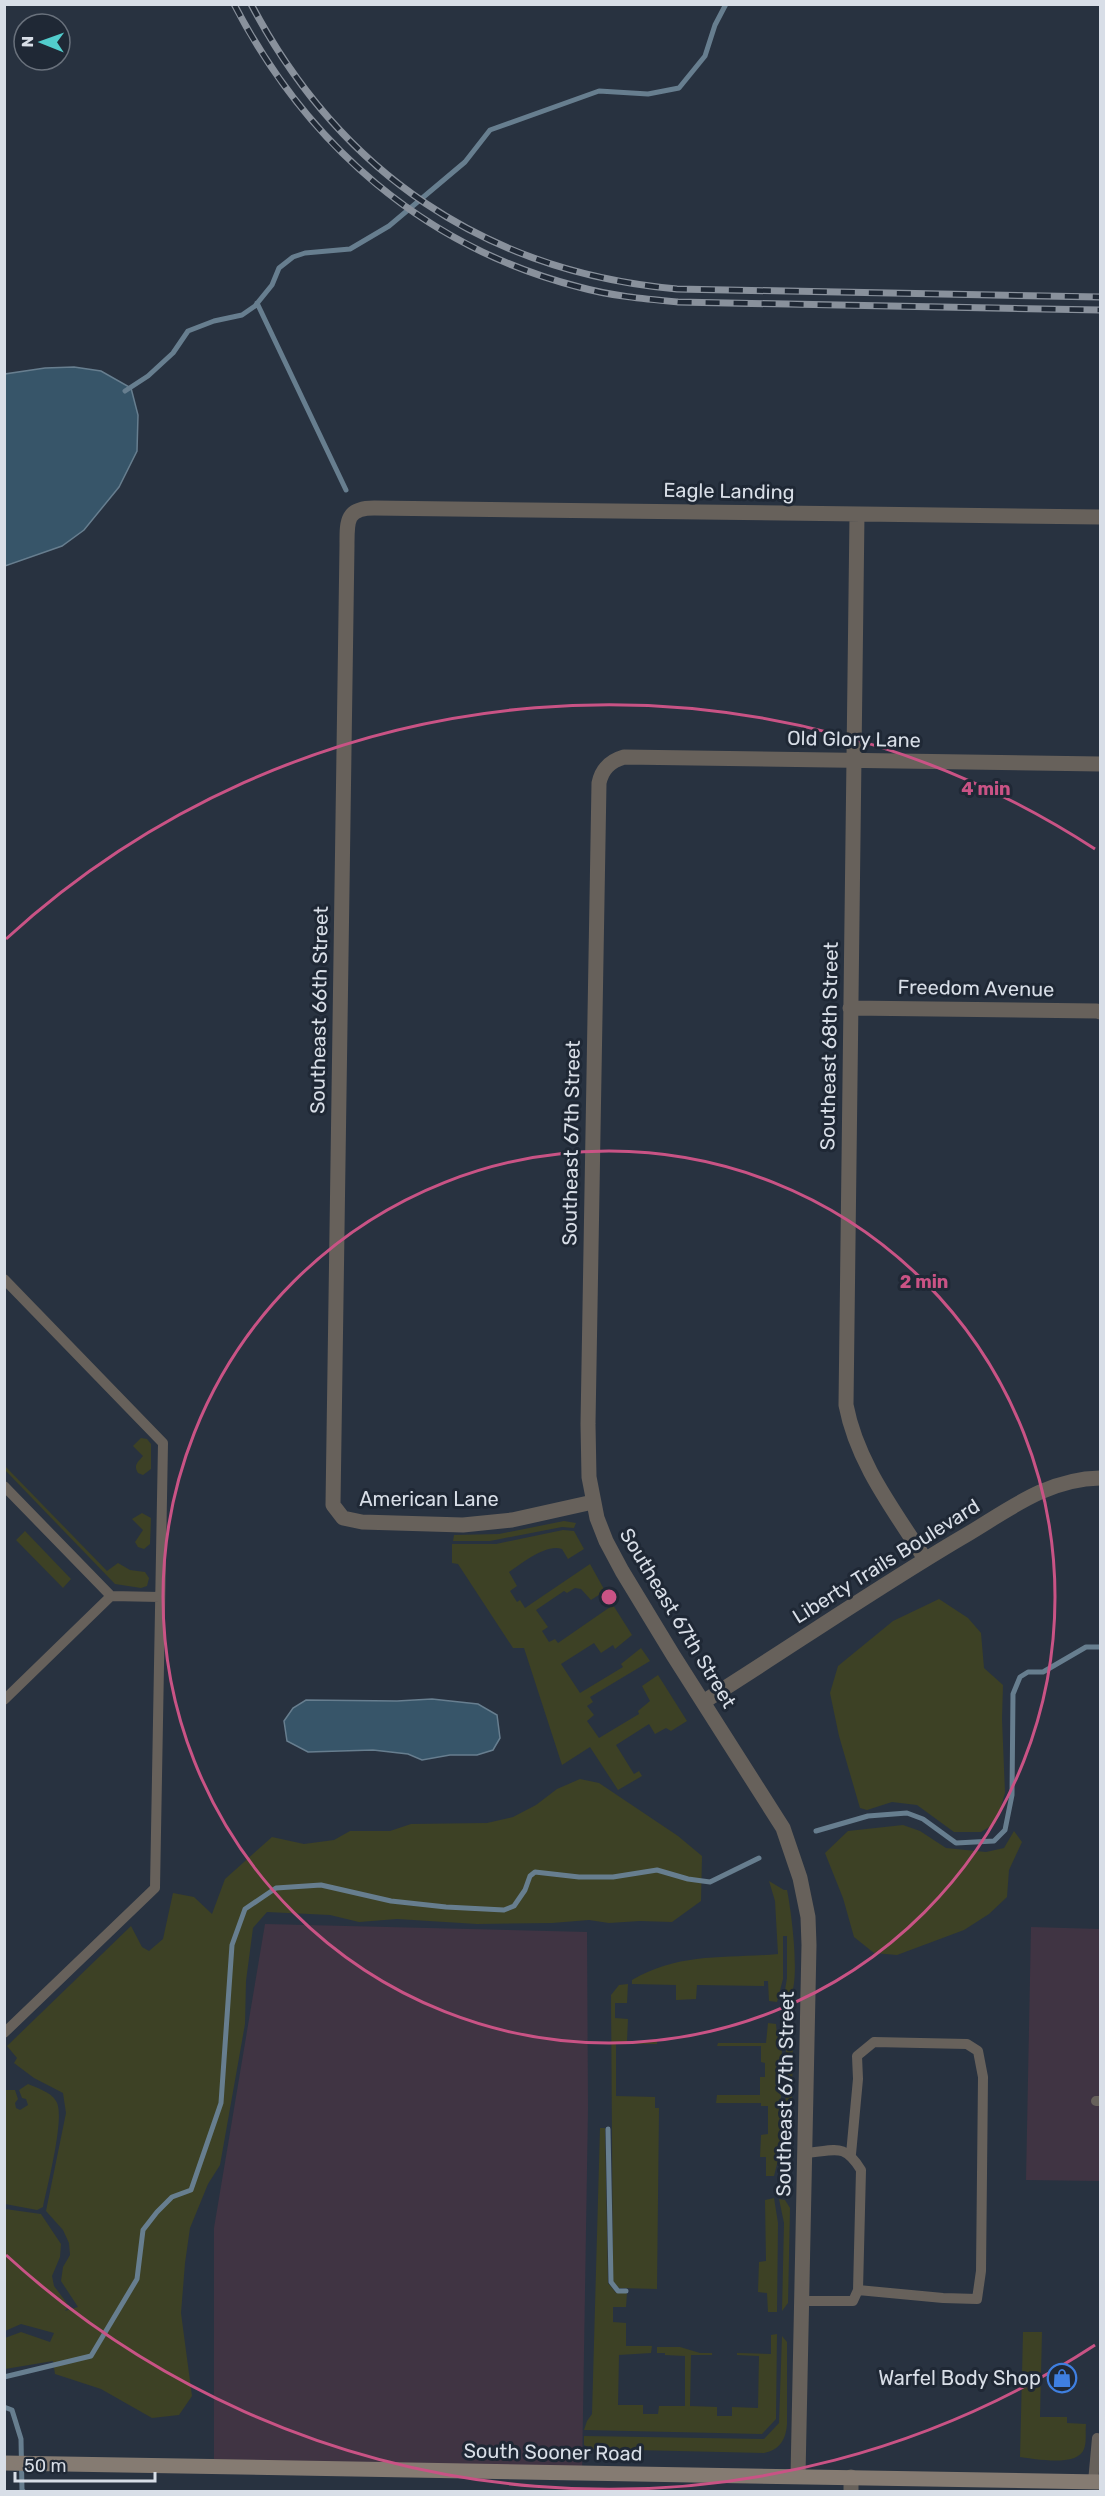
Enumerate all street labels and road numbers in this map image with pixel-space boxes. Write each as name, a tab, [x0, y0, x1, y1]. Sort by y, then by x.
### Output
street label: Eagle Landing	[663, 478, 795, 504]
street label: Old Glory Lane	[787, 726, 921, 752]
street label: Southeast 66th Street	[305, 906, 333, 1114]
street label: Southeast 68th Street	[815, 941, 843, 1150]
street label: Freedom Avenue	[897, 975, 1055, 1001]
street label: Southeast 67th Street	[557, 1040, 585, 1246]
street label: American Lane	[359, 1487, 499, 1511]
street label: Liberty Trails Boulevard	[788, 1493, 984, 1629]
street label: Southeast 67th Street	[615, 1524, 741, 1712]
street label: Southeast 67th Street	[771, 1991, 799, 2197]
street label: South Sooner Road	[463, 2438, 643, 2466]

